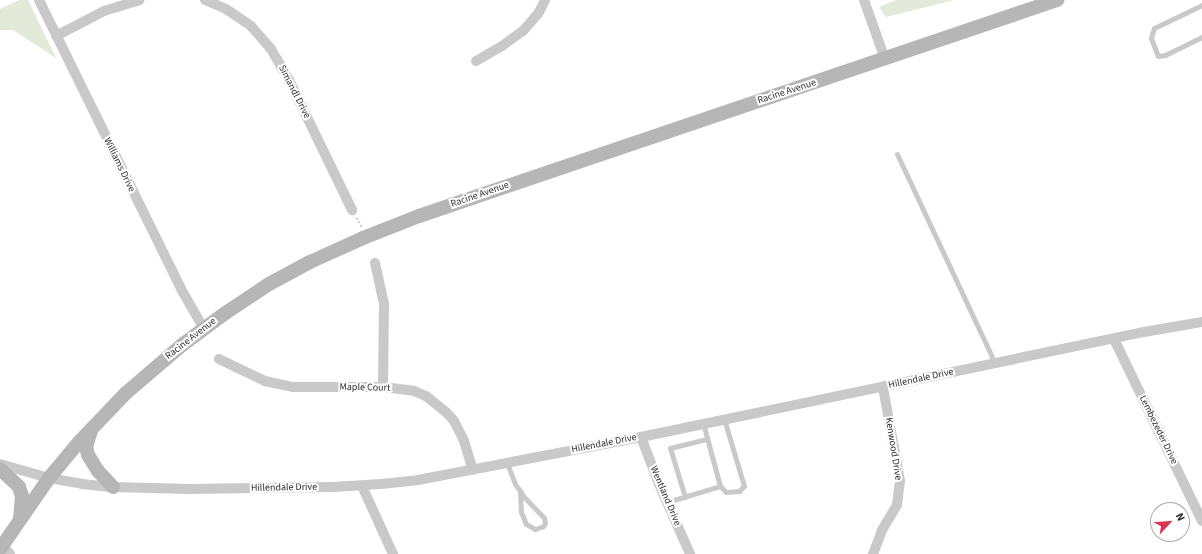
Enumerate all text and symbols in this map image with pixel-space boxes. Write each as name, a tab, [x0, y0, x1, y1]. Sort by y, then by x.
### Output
street label: Simandl Drive	[275, 63, 313, 121]
street label: Racine Avenue	[756, 77, 818, 107]
street label: Williams Drive	[101, 136, 137, 194]
street label: Racine Avenue	[449, 179, 511, 211]
street label: Racine Avenue	[163, 316, 219, 362]
street label: Hillendale Drive	[887, 366, 955, 392]
street label: Maple Court	[340, 382, 390, 394]
street label: Lembezeder Drive	[1136, 394, 1180, 466]
street label: Kenwood Drive	[882, 417, 904, 481]
street label: Hillendale Drive	[570, 432, 638, 456]
street label: Wentland Drive	[647, 464, 683, 528]
street label: Hillendale Drive	[251, 481, 317, 495]
north arrow	[1150, 502, 1190, 542]
text: N	[1172, 510, 1189, 524]

